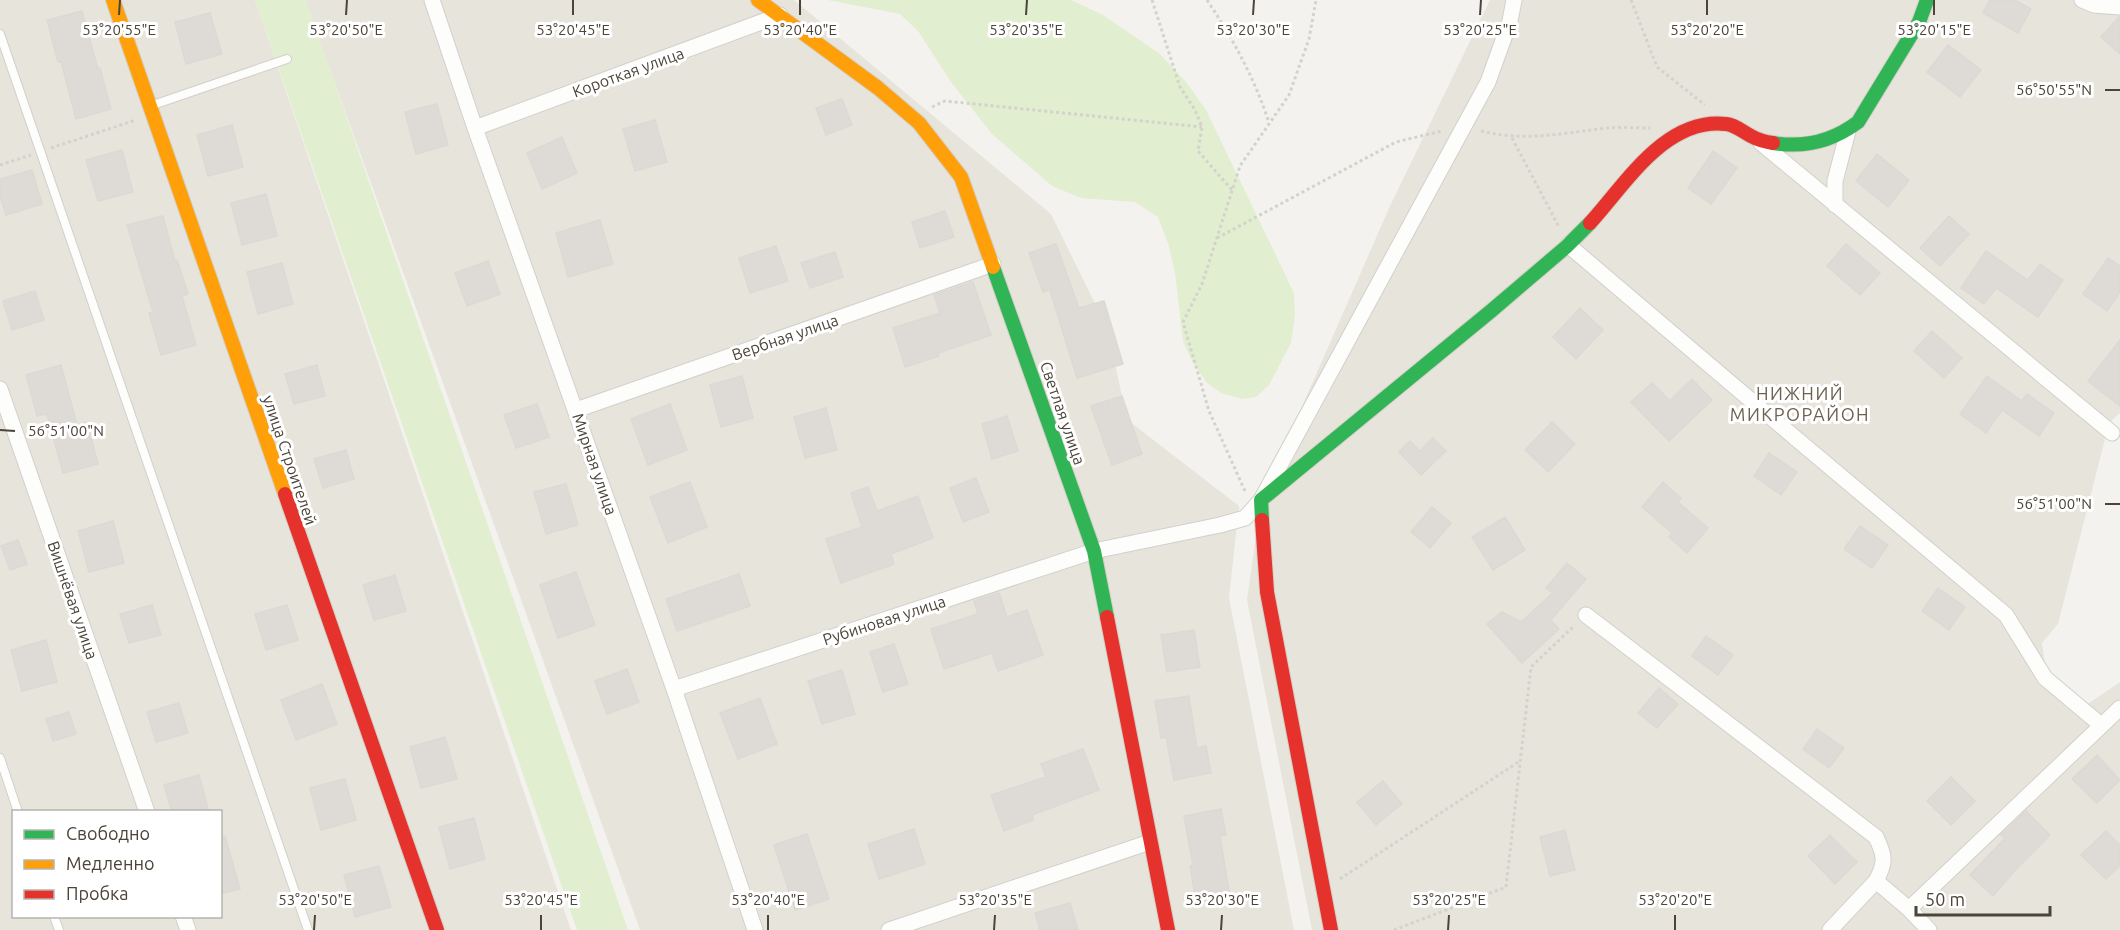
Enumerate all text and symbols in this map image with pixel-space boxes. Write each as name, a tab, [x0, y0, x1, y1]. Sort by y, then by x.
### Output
text: 53°20'55"E	[82, 21, 156, 38]
text: 53°20'50"E	[309, 21, 383, 38]
text: 53°20'45"E	[536, 21, 610, 38]
text: 53°20'40"E	[763, 21, 837, 38]
text: 53°20'35"E	[989, 21, 1063, 38]
text: 53°20'30"E	[1216, 21, 1290, 38]
text: 53°20'25"E	[1443, 21, 1517, 38]
text: 53°20'20"E	[1670, 21, 1744, 38]
text: 53°20'15"E	[1897, 21, 1971, 38]
street label: Короткая улица	[570, 43, 686, 101]
text: 56°50'55"N	[2016, 81, 2092, 98]
street label: Вербная улица	[729, 310, 841, 364]
street label: Светлая улица	[1037, 359, 1089, 467]
district label: НИЖНИЙ МИКРОРАЙОН	[1730, 383, 1870, 424]
street label: улица Строителей	[259, 393, 321, 527]
street label: Мирная улица	[569, 411, 621, 517]
text: 56°51'00"N	[28, 422, 104, 439]
text: 56°51'00"N	[2016, 495, 2092, 512]
street label: Вишнёвая улица	[44, 538, 102, 662]
street label: Рубиновая улица	[820, 592, 948, 648]
legend	[12, 810, 222, 918]
text: Свободно	[66, 823, 150, 843]
text: Медленно	[66, 853, 155, 873]
scale bar	[1916, 879, 2050, 917]
text: Пробка	[66, 883, 129, 903]
text: 50 m	[1925, 889, 1965, 909]
text: 53°20'50"E	[278, 891, 352, 908]
text: 53°20'45"E	[504, 891, 578, 908]
text: 53°20'40"E	[731, 891, 805, 908]
text: 53°20'35"E	[958, 891, 1032, 908]
text: 53°20'30"E	[1185, 891, 1259, 908]
text: 53°20'25"E	[1412, 891, 1486, 908]
text: 53°20'20"E	[1638, 891, 1712, 908]

